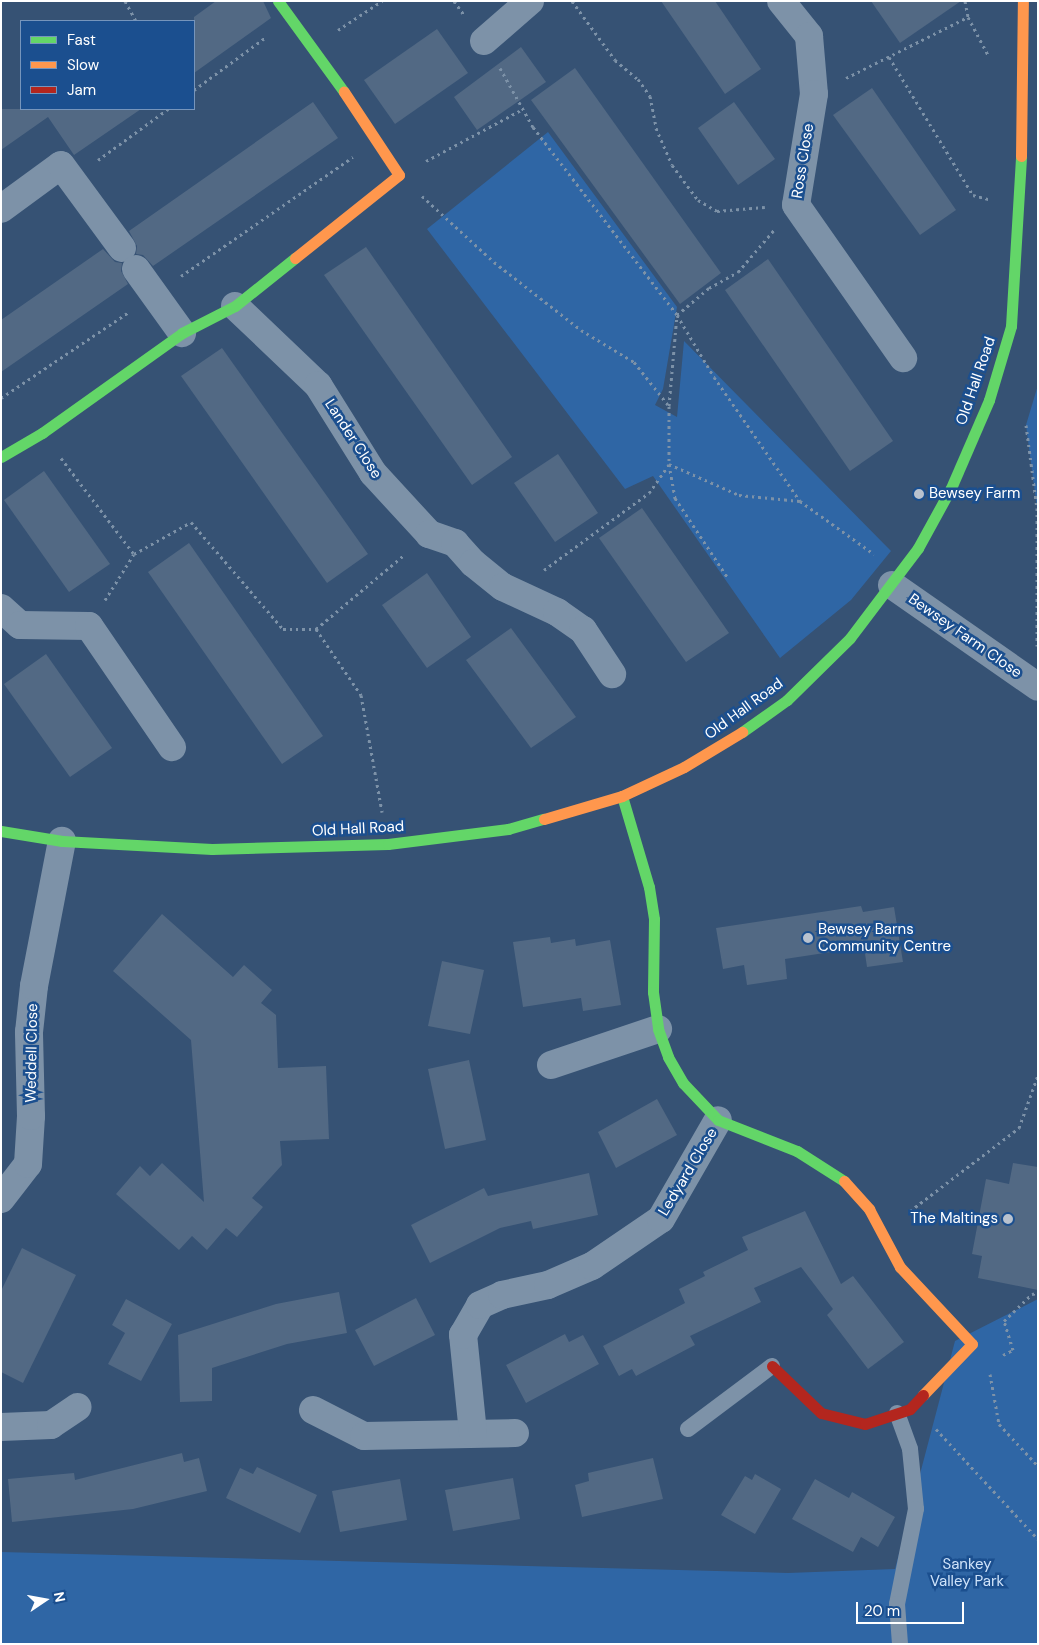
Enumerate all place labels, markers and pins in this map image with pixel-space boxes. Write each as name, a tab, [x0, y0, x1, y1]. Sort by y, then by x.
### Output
place label: Bewsey Farm	[929, 485, 1020, 503]
marker: Bewsey Farm	[913, 488, 925, 500]
place label: Bewsey Barns Community Centre	[818, 920, 951, 955]
marker: Bewsey Barns Community Centre	[802, 932, 814, 944]
place label: The Maltings	[910, 1210, 998, 1228]
marker: The Maltings	[1002, 1213, 1014, 1225]

